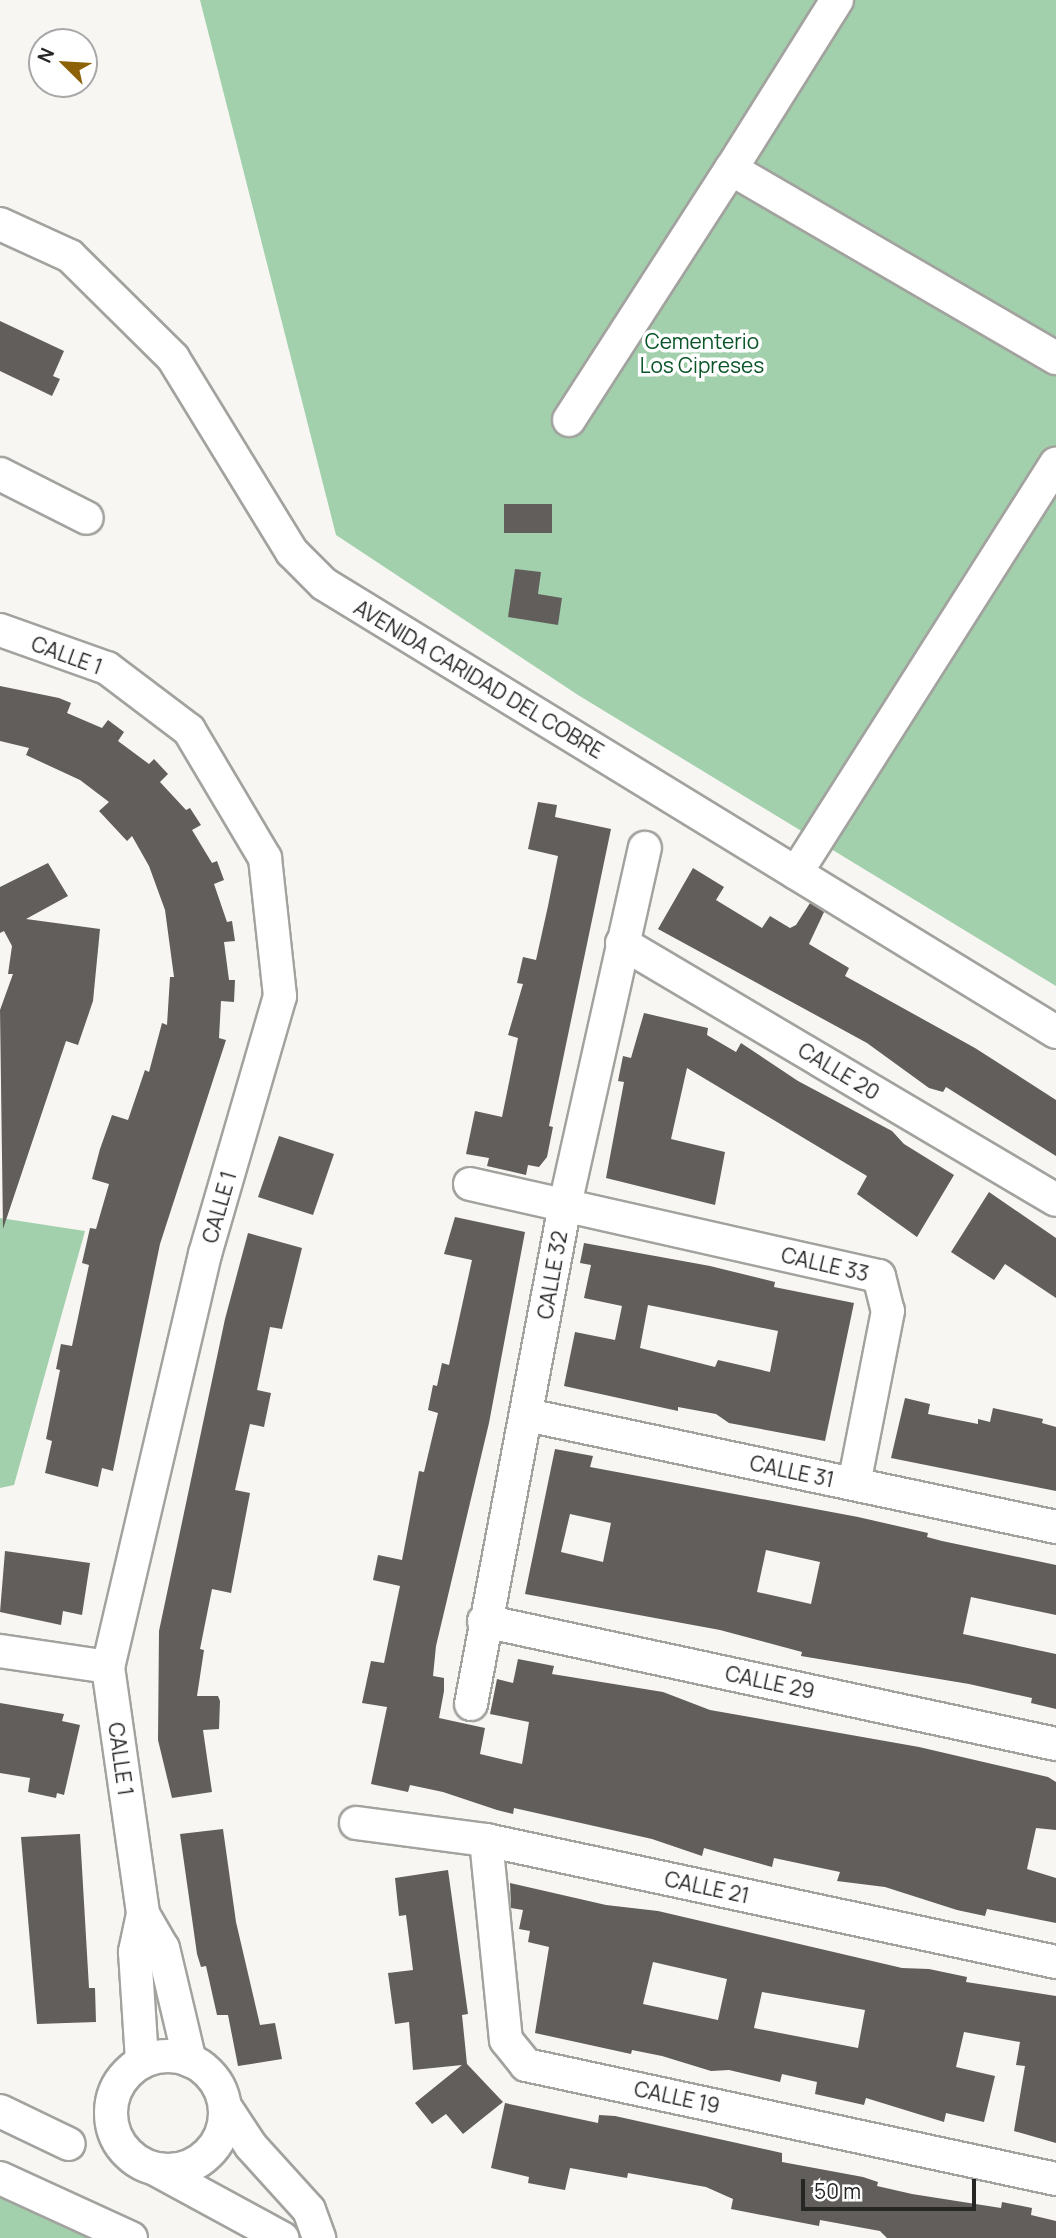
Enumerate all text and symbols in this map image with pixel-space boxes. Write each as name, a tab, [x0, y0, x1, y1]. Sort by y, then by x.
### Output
north arrow	[28, 28, 98, 98]
text: N	[31, 44, 60, 67]
park label: Cementerio Los Cipreses	[640, 328, 764, 378]
street label: AVENIDA CARIDAD DEL COBRE	[349, 594, 609, 764]
street label: CALLE 1	[28, 631, 106, 679]
street label: CALLE 20	[794, 1037, 884, 1105]
street label: CALLE 1	[197, 1168, 241, 1246]
street label: CALLE 32	[532, 1229, 572, 1321]
street label: CALLE 33	[779, 1242, 871, 1286]
street label: CALLE 31	[748, 1450, 836, 1492]
street label: CALLE 29	[723, 1660, 817, 1704]
street label: CALLE 1	[103, 1721, 139, 1797]
street label: CALLE 21	[662, 1866, 752, 1908]
street label: CALLE 19	[632, 2076, 722, 2118]
scale bar	[804, 2164, 979, 2208]
text: 50 m	[814, 2177, 861, 2205]

